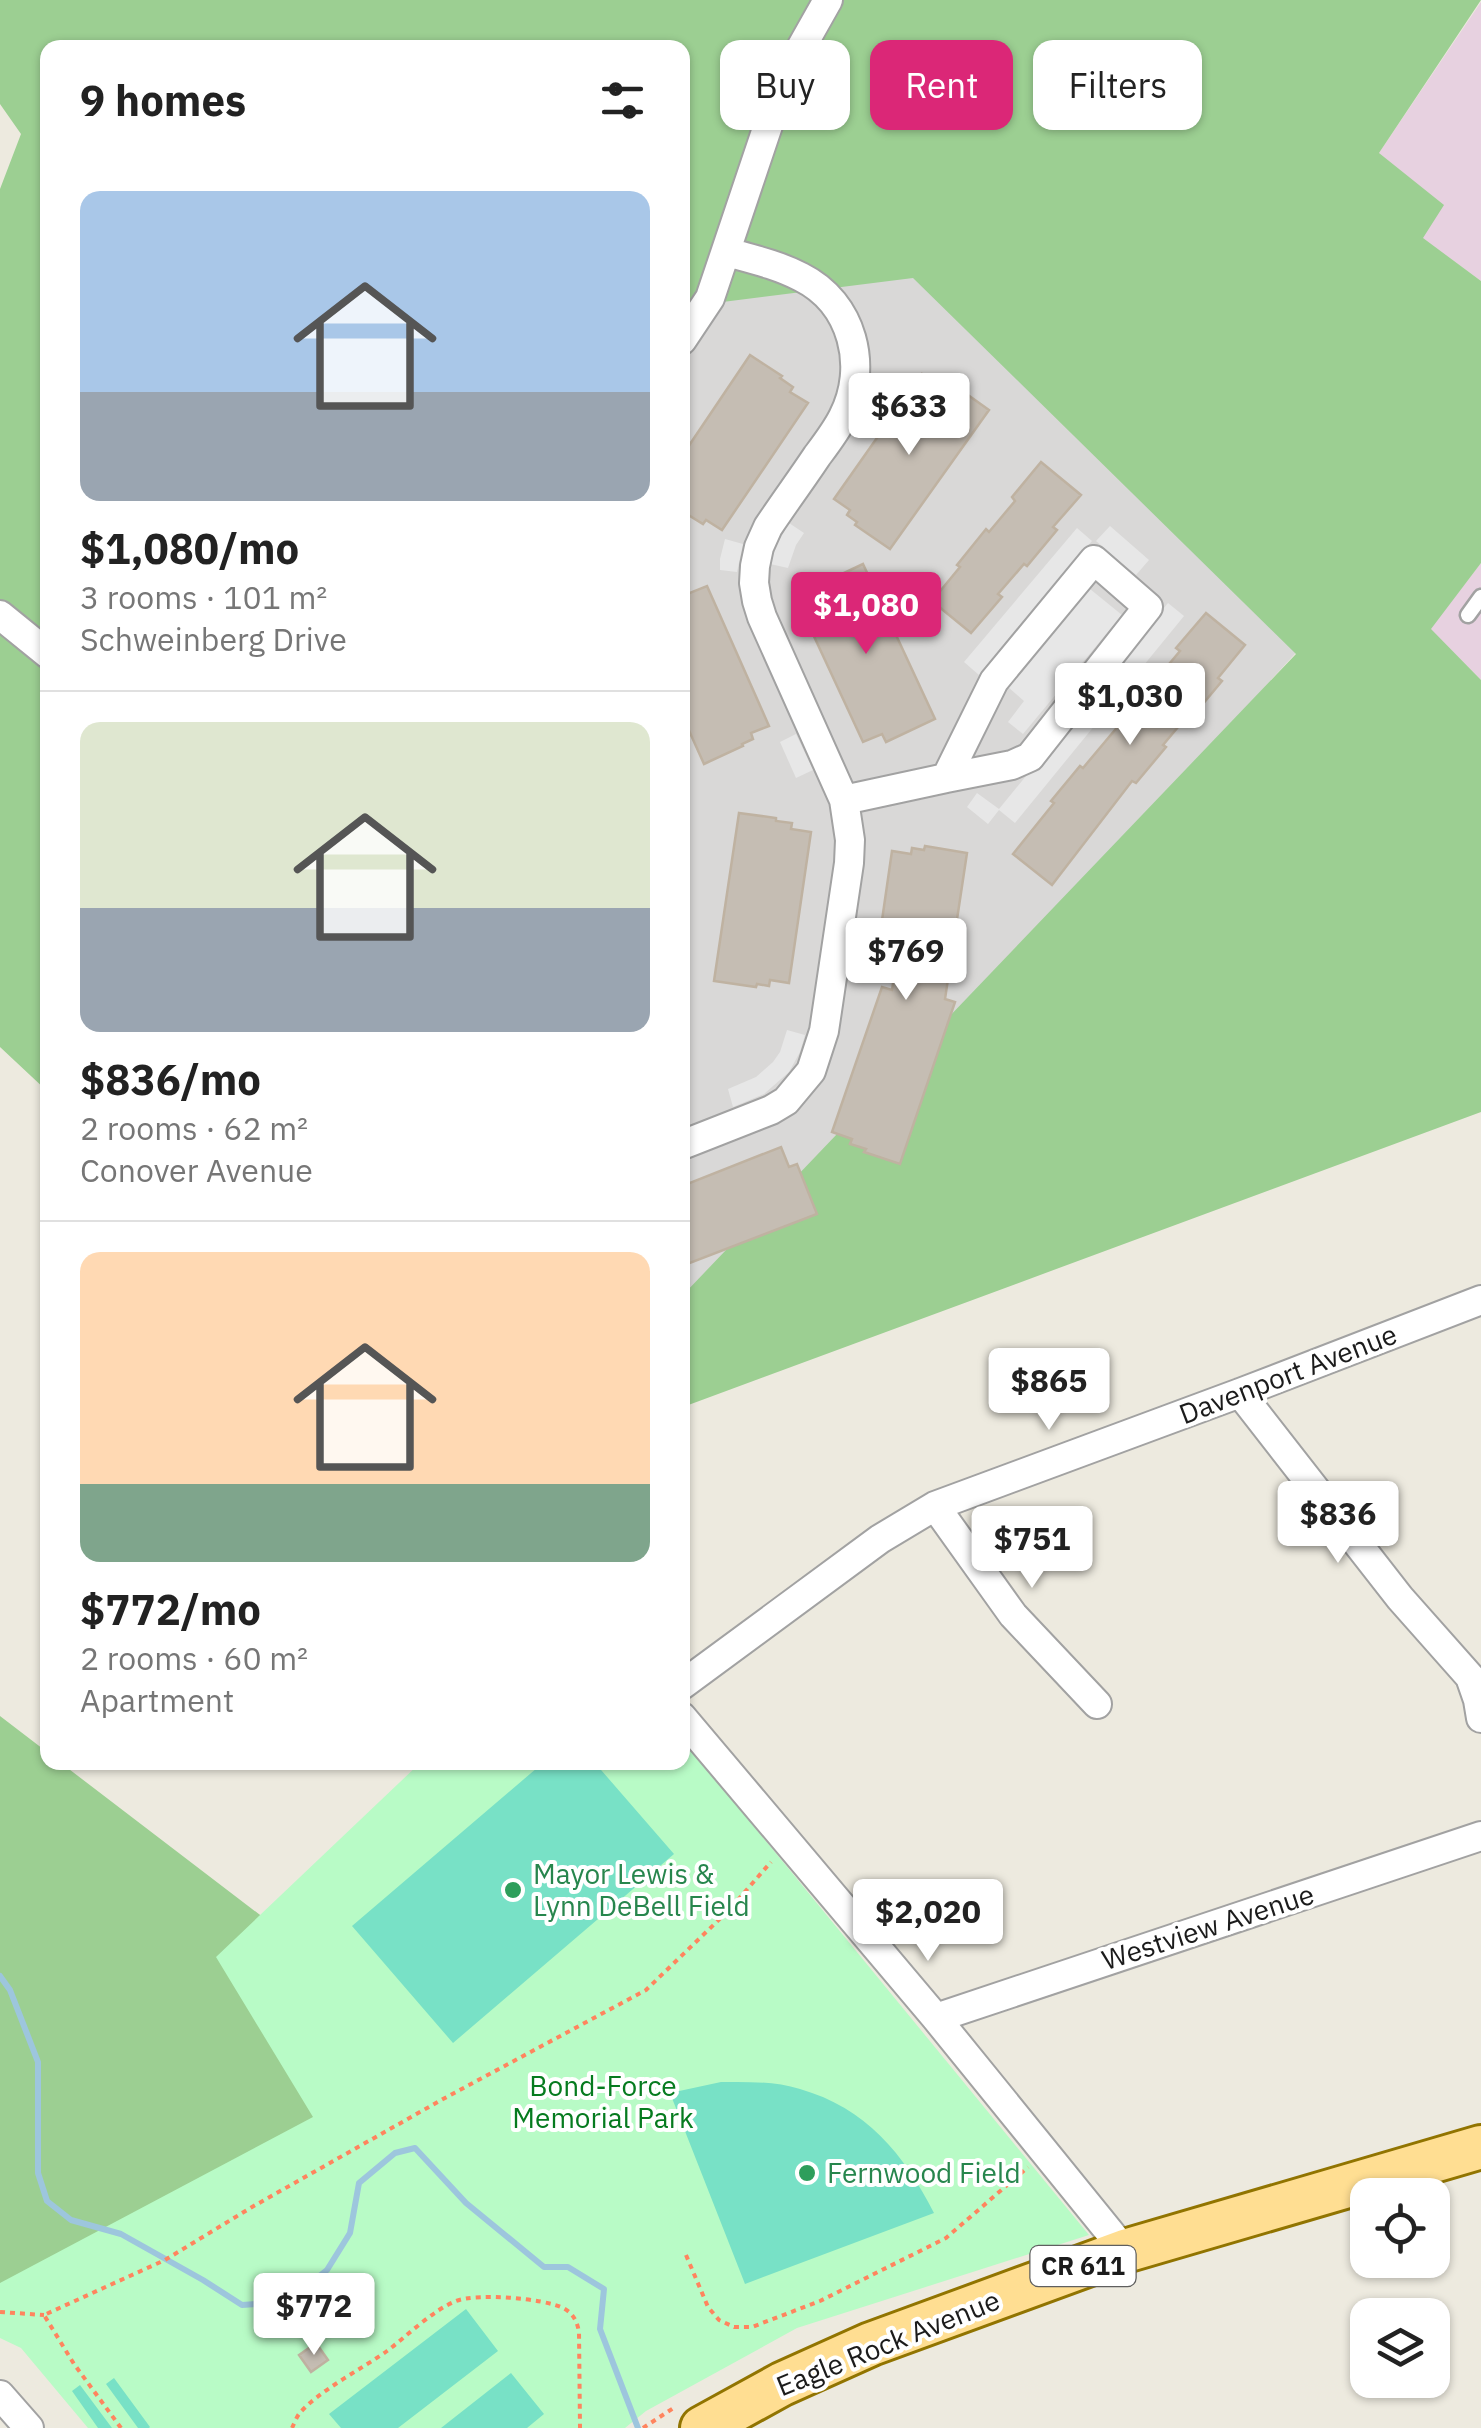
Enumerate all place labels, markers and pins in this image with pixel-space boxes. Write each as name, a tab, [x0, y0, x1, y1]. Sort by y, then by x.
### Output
pin: $633	[850, 373, 968, 458]
pin: $1,080	[785, 572, 947, 657]
pin: $1,030	[1049, 663, 1211, 748]
pin: $769	[847, 918, 965, 1003]
pin: $865	[990, 1348, 1108, 1433]
pin: $836	[1279, 1481, 1397, 1566]
pin: $751	[973, 1506, 1091, 1591]
place label: Mayor Lewis & Lynn DeBell Field	[533, 1855, 750, 1924]
marker: Mayor Lewis & Lynn DeBell Field	[502, 1879, 524, 1901]
pin: $2,020	[847, 1879, 1009, 1964]
place label: Fernwood Field	[827, 2154, 1021, 2191]
marker: Fernwood Field	[796, 2162, 818, 2184]
pin: $772	[255, 2273, 373, 2358]

